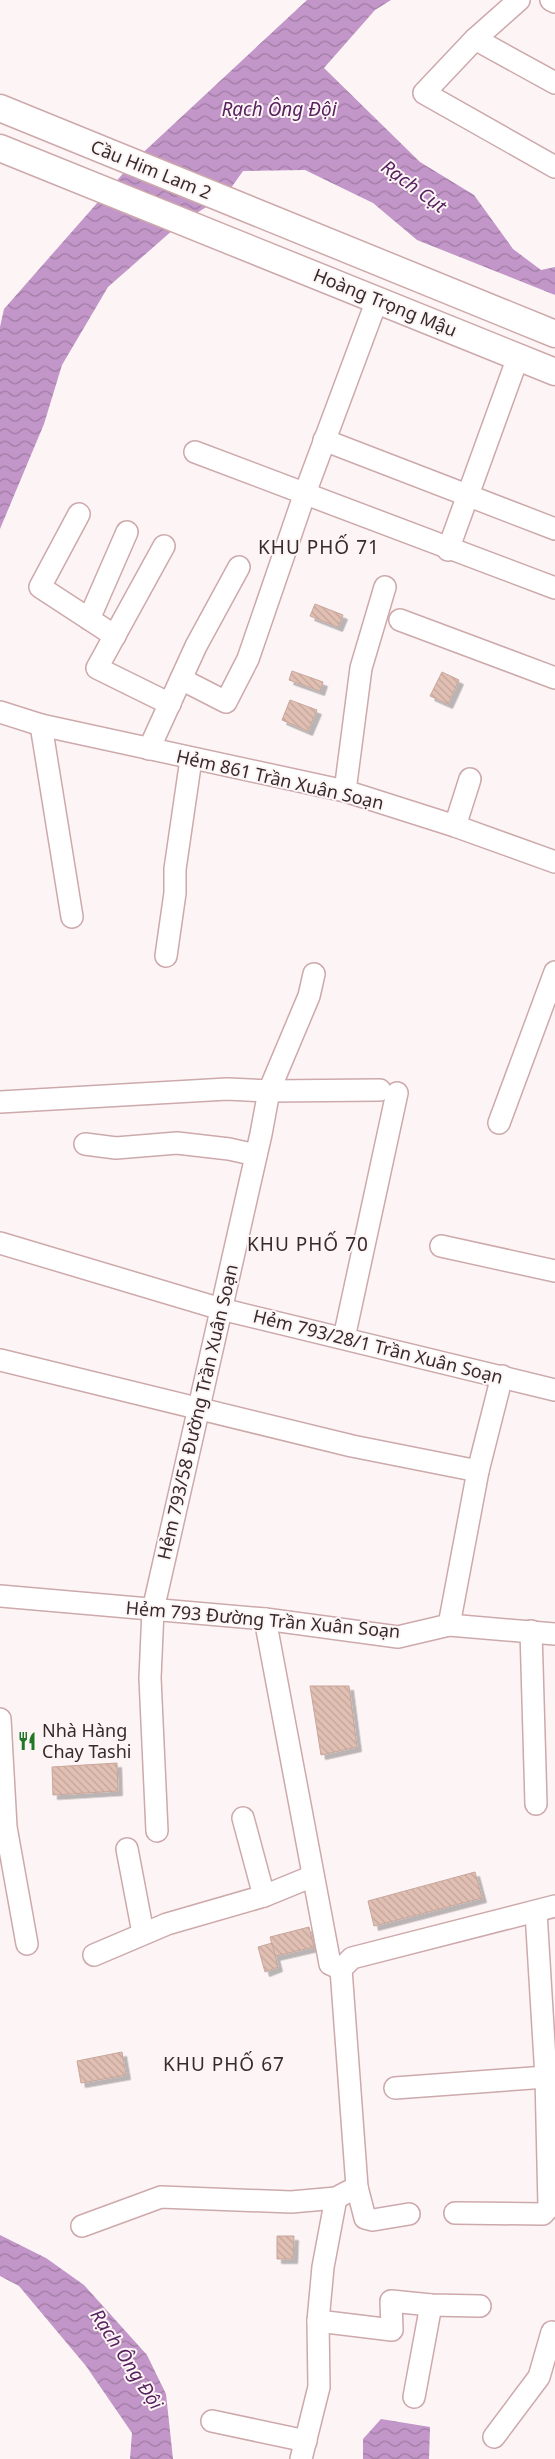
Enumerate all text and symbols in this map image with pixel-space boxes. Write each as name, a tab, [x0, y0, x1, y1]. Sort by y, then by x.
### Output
water label: Rạch Ông Đội	[221, 96, 338, 122]
street label: Cầu Him Lam 2	[87, 134, 215, 204]
water label: Rạch Cụt	[376, 154, 452, 219]
street label: Hoàng Trọng Mậu	[310, 262, 461, 342]
district label: KHU PHỐ 71	[258, 534, 380, 560]
street label: Hẻm 861 Trần Xuân Soạn	[174, 743, 386, 815]
district label: KHU PHỐ 70	[247, 1231, 369, 1257]
street label: Hẻm 793/58 Đường Trần Xuân Soạn	[151, 1262, 243, 1562]
street label: Hẻm 793/28/1 Trần Xuân Soạn	[251, 1303, 506, 1389]
street label: Hẻm 793 Đường Trần Xuân Soạn	[125, 1595, 401, 1643]
place label: Nhà Hàng Chay Tashi	[42, 1718, 132, 1763]
restaurant icon: Nhà Hàng Chay Tashi	[16, 1730, 38, 1752]
district label: KHU PHỐ 67	[163, 2051, 285, 2077]
water label: Rạch Ông Đội	[85, 2304, 170, 2415]

